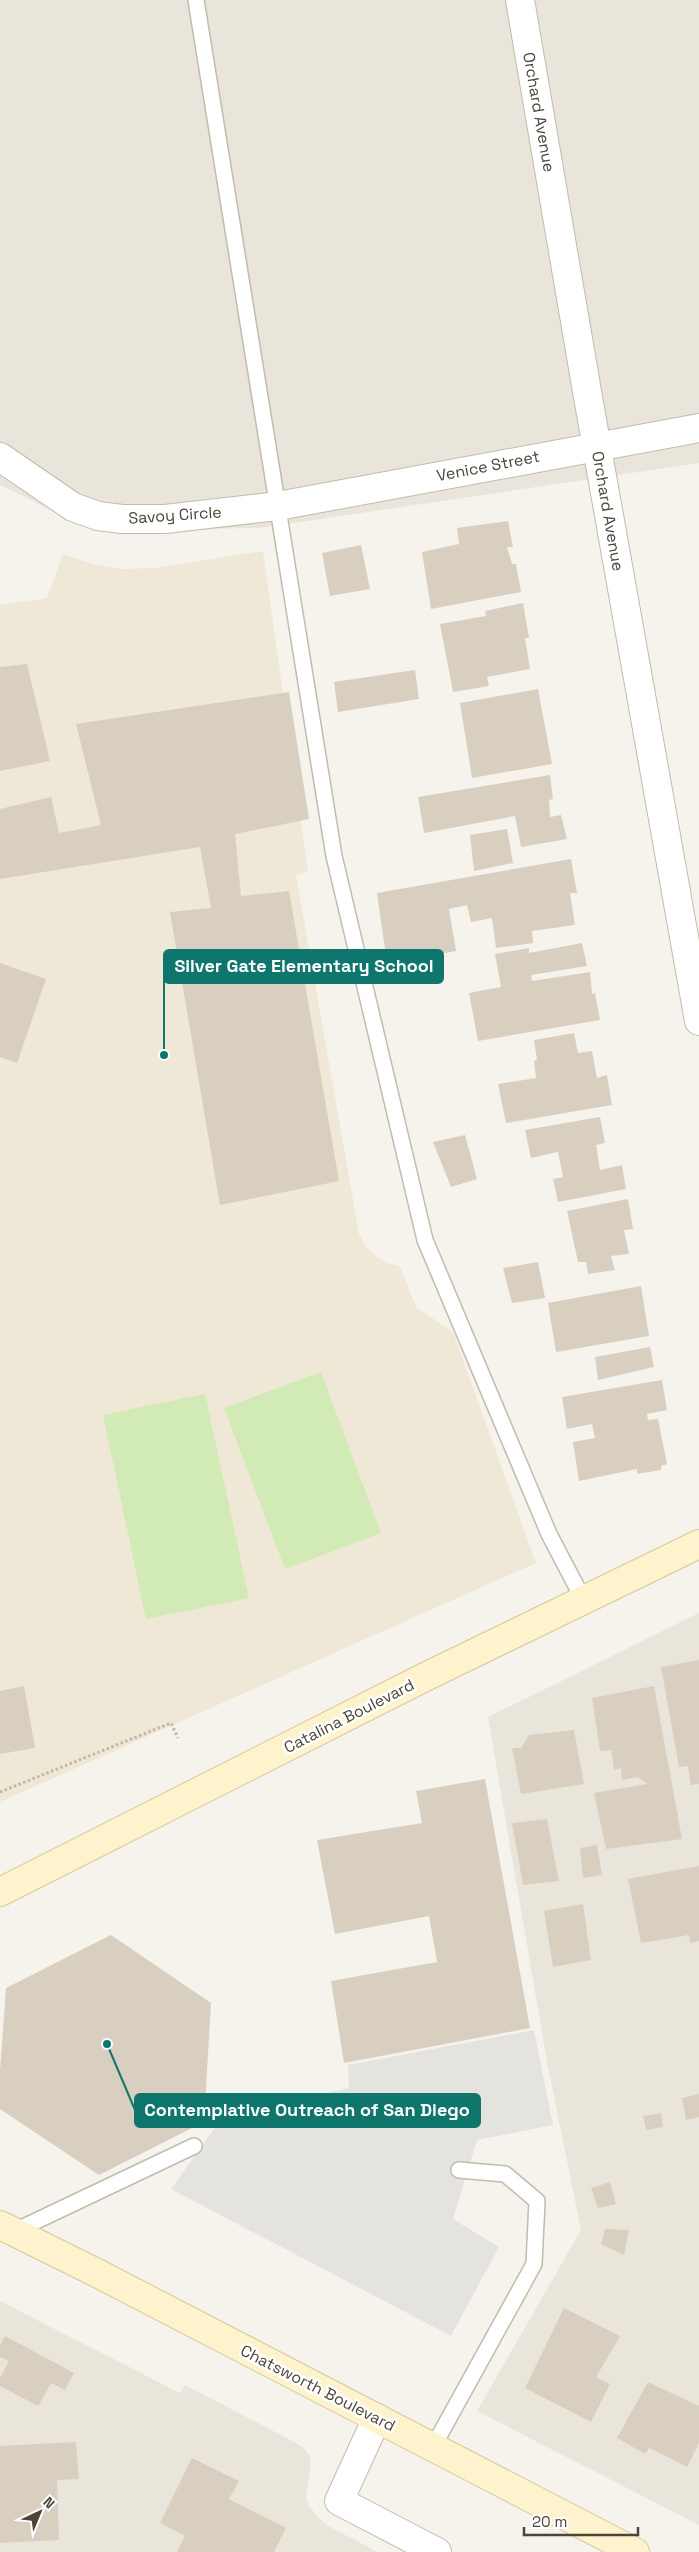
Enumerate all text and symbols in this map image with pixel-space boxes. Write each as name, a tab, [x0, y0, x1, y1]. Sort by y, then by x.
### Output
street label: Orchard Avenue	[518, 50, 560, 174]
street label: Venice Street	[435, 446, 541, 486]
street label: Orchard Avenue	[587, 449, 629, 573]
street label: Savoy Circle	[128, 501, 222, 529]
callout: Silver Gate Elementary School	[164, 950, 443, 983]
text: Silver Gate Elementary School	[174, 954, 434, 977]
street label: Catalina Boulevard	[280, 1674, 418, 1758]
callout: Contemplative Outreach of San Diego	[135, 2094, 480, 2127]
text: Contemplative Outreach of San Diego	[144, 2098, 470, 2121]
street label: Chatsworth Boulevard	[237, 2340, 399, 2436]
north arrow	[15, 2487, 65, 2537]
text: N	[39, 2493, 59, 2512]
scale bar	[524, 2504, 638, 2536]
text: 20 m	[532, 2512, 567, 2531]

